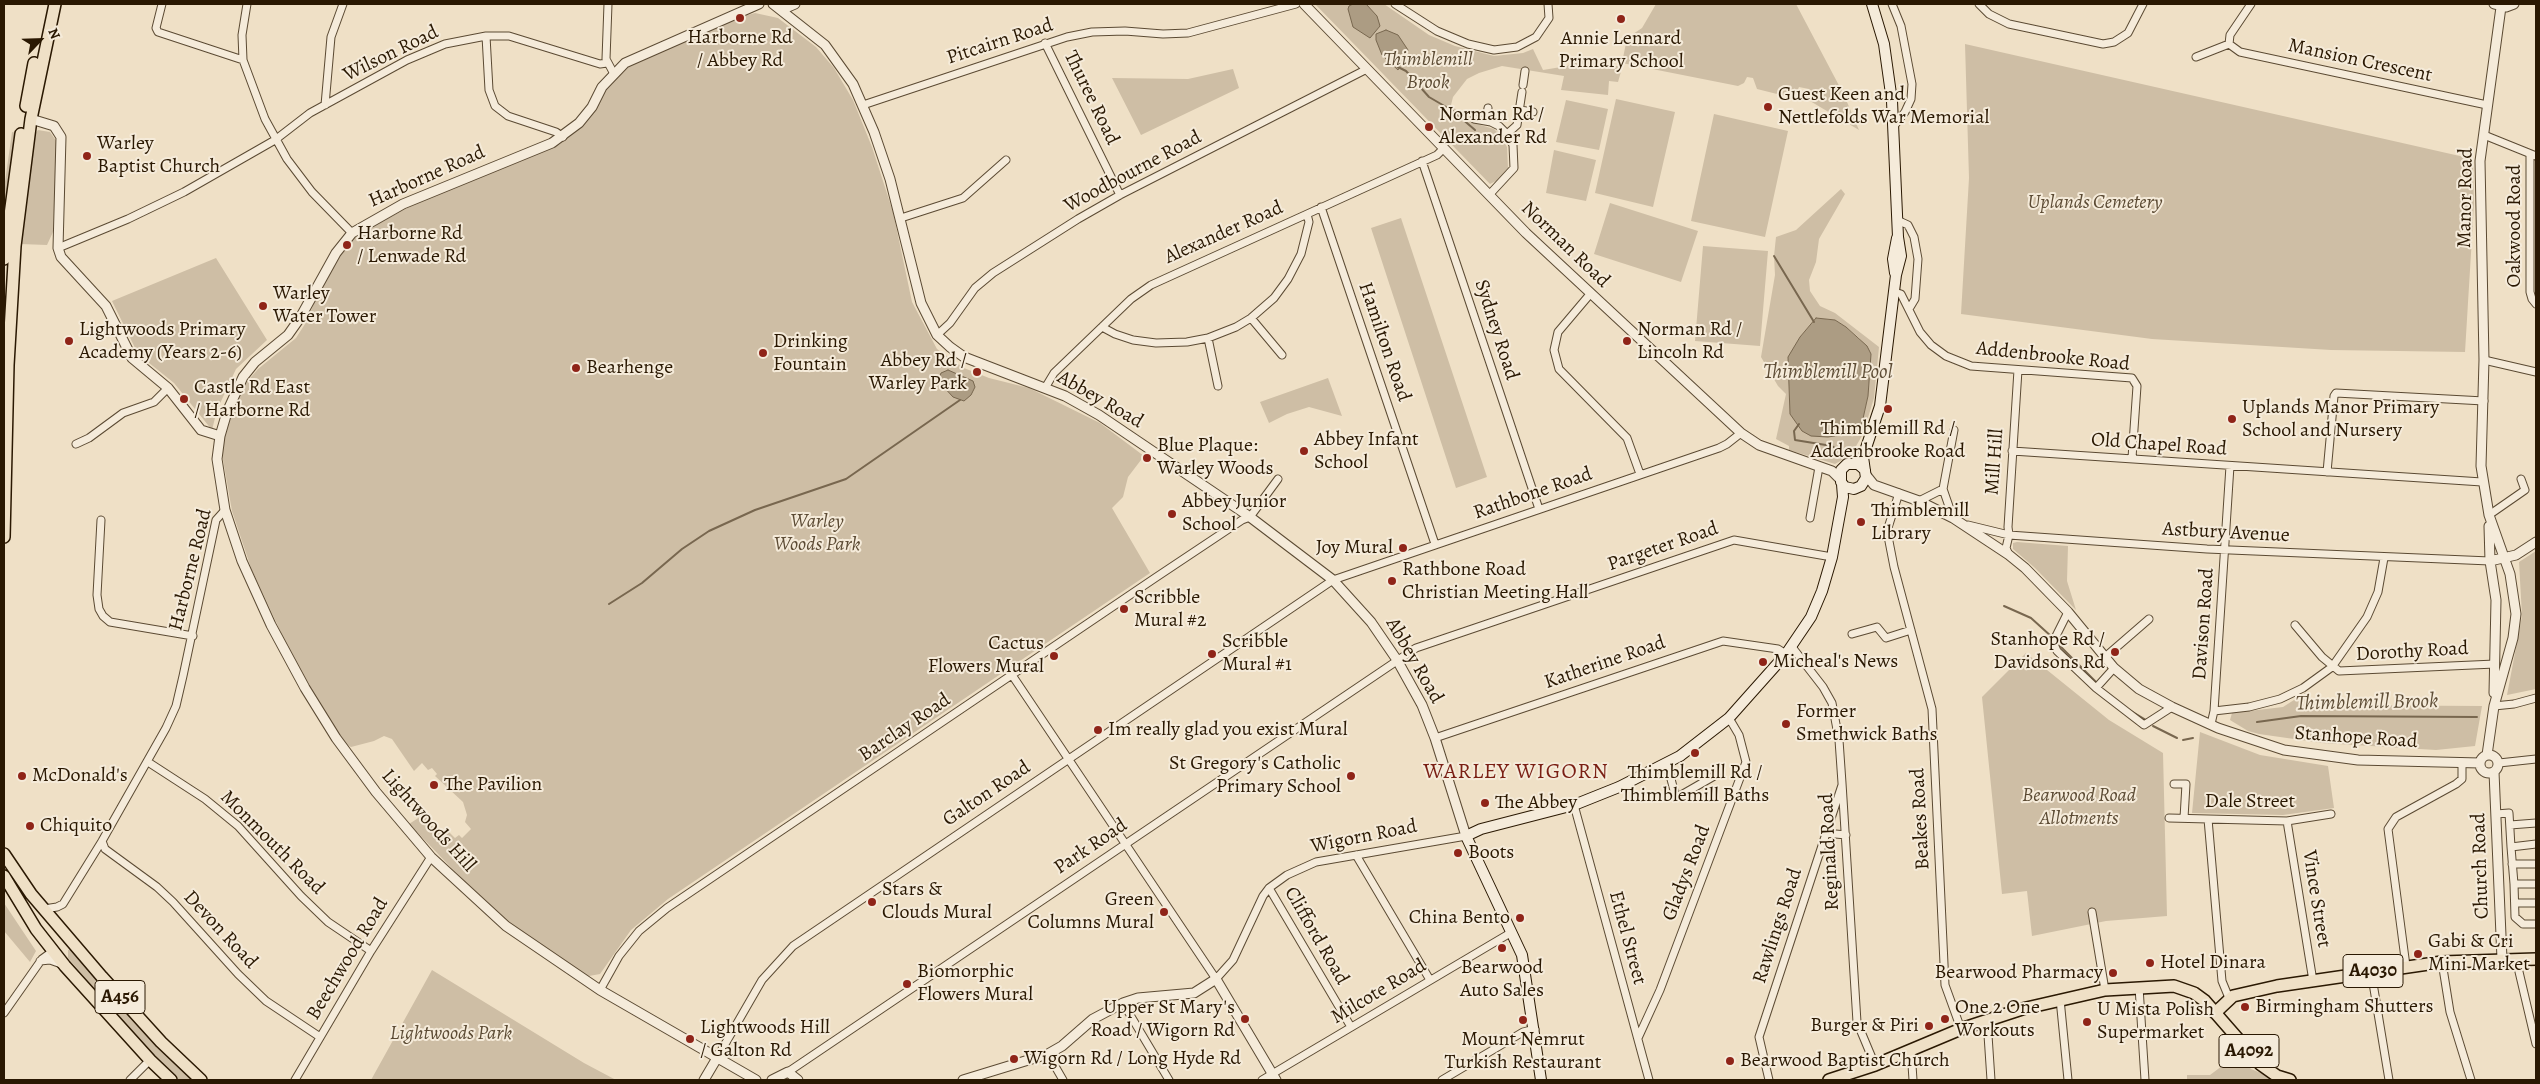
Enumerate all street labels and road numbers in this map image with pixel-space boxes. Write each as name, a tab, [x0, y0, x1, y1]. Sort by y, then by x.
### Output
street label: Pitcairn Road	[944, 14, 1056, 70]
street label: Wilson Road	[339, 21, 443, 87]
street label: Mansion Crescent	[2286, 34, 2434, 88]
street label: Thuree Road	[1058, 47, 1124, 149]
street label: Woodbourne Road	[1060, 126, 1206, 218]
street label: Harborne Road	[365, 141, 489, 213]
street label: Manor Road	[2453, 148, 2479, 248]
street label: Oakwood Road	[2503, 164, 2527, 288]
street label: Alexander Road	[1161, 196, 1287, 270]
street label: Norman Road	[1516, 197, 1614, 293]
street label: Sydney Road	[1469, 277, 1523, 383]
street label: Hamilton Road	[1352, 279, 1416, 405]
street label: Addenbrooke Road	[1975, 337, 2131, 377]
street label: Abbey Road	[1053, 366, 1147, 434]
street label: Mill Hill	[1981, 428, 2009, 496]
street label: Old Chapel Road	[2090, 428, 2228, 462]
street label: Rathbone Road	[1470, 462, 1596, 526]
street label: Harborne Road	[164, 506, 218, 634]
street label: Pargeter Road	[1605, 517, 1721, 577]
street label: Astbury Avenue	[2162, 518, 2290, 548]
street label: Davison Road	[2188, 567, 2220, 681]
street label: Abbey Road	[1380, 614, 1448, 708]
street label: Katherine Road	[1541, 631, 1669, 695]
street label: Dorothy Road	[2355, 637, 2469, 667]
street label: Barclay Road	[855, 689, 955, 767]
street label: Stanhope Road	[2294, 722, 2418, 754]
street label: Galton Road	[939, 756, 1035, 832]
street label: Lightwoods Hill	[376, 765, 480, 877]
street label: Beakes Road	[1906, 767, 1936, 871]
street label: Monmouth Road	[215, 786, 329, 900]
street label: Dale Street	[2205, 790, 2295, 814]
street label: Reginald Road	[1815, 793, 1845, 911]
street label: Church Road	[2467, 812, 2495, 920]
street label: Park Road	[1050, 814, 1132, 880]
street label: Wigorn Road	[1309, 815, 1419, 859]
street label: Gladys Road	[1658, 822, 1716, 924]
street label: Vince Street	[2296, 849, 2336, 949]
street label: Rawlings Road	[1748, 865, 1808, 987]
street label: Clifford Road	[1278, 883, 1354, 989]
street label: Devon Road	[178, 886, 262, 974]
street label: Ethel Street	[1603, 888, 1651, 988]
street label: Beechwood Road	[302, 893, 394, 1025]
street label: Milcote Road	[1327, 954, 1431, 1030]
road number: A4030	[2343, 954, 2403, 988]
road number: A456	[95, 980, 145, 1014]
road number: A4092	[2219, 1034, 2279, 1068]

